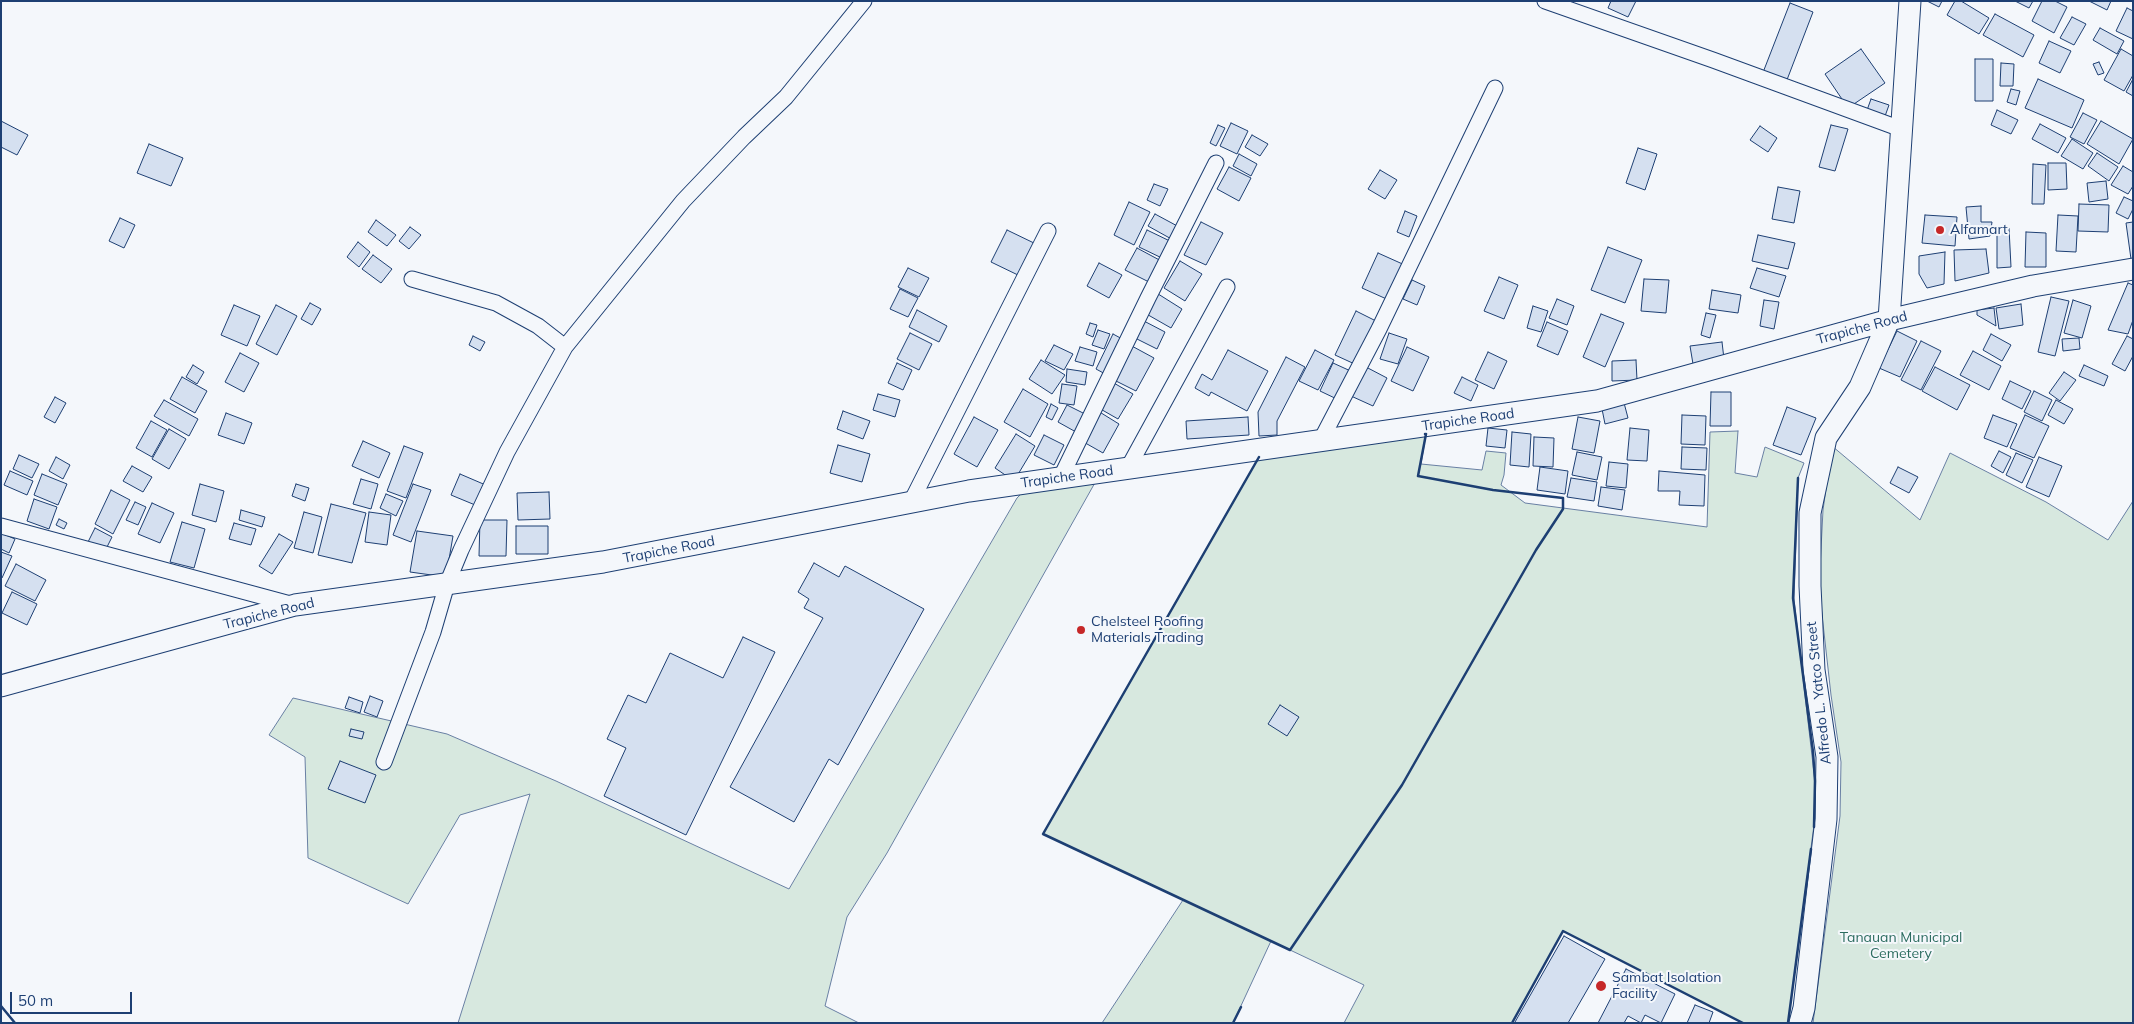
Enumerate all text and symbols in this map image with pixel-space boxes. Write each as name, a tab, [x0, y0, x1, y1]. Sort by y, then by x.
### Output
place label: Alfamart	[1950, 222, 2008, 238]
marker: Alfamart	[1934, 224, 1946, 236]
street label: Trapiche Road	[1815, 308, 1909, 348]
street label: Trapiche Road	[1421, 405, 1515, 435]
street label: Trapiche Road	[1020, 462, 1114, 492]
street label: Trapiche Road	[622, 533, 716, 567]
street label: Trapiche Road	[222, 595, 316, 633]
place label: Chelsteel Roofing Materials Trading	[1091, 614, 1204, 646]
street label: Alfredo L. Yatco Street	[1803, 621, 1835, 765]
marker: Chelsteel Roofing Materials Trading	[1075, 624, 1087, 636]
park label: Tanauan Municipal Cemetery	[1840, 930, 1962, 962]
place label: Sambat Isolation Facility	[1612, 970, 1721, 1002]
marker: Sambat Isolation Facility	[1594, 979, 1608, 993]
scale bar	[12, 982, 135, 1014]
text: 50 m	[18, 991, 53, 1010]

